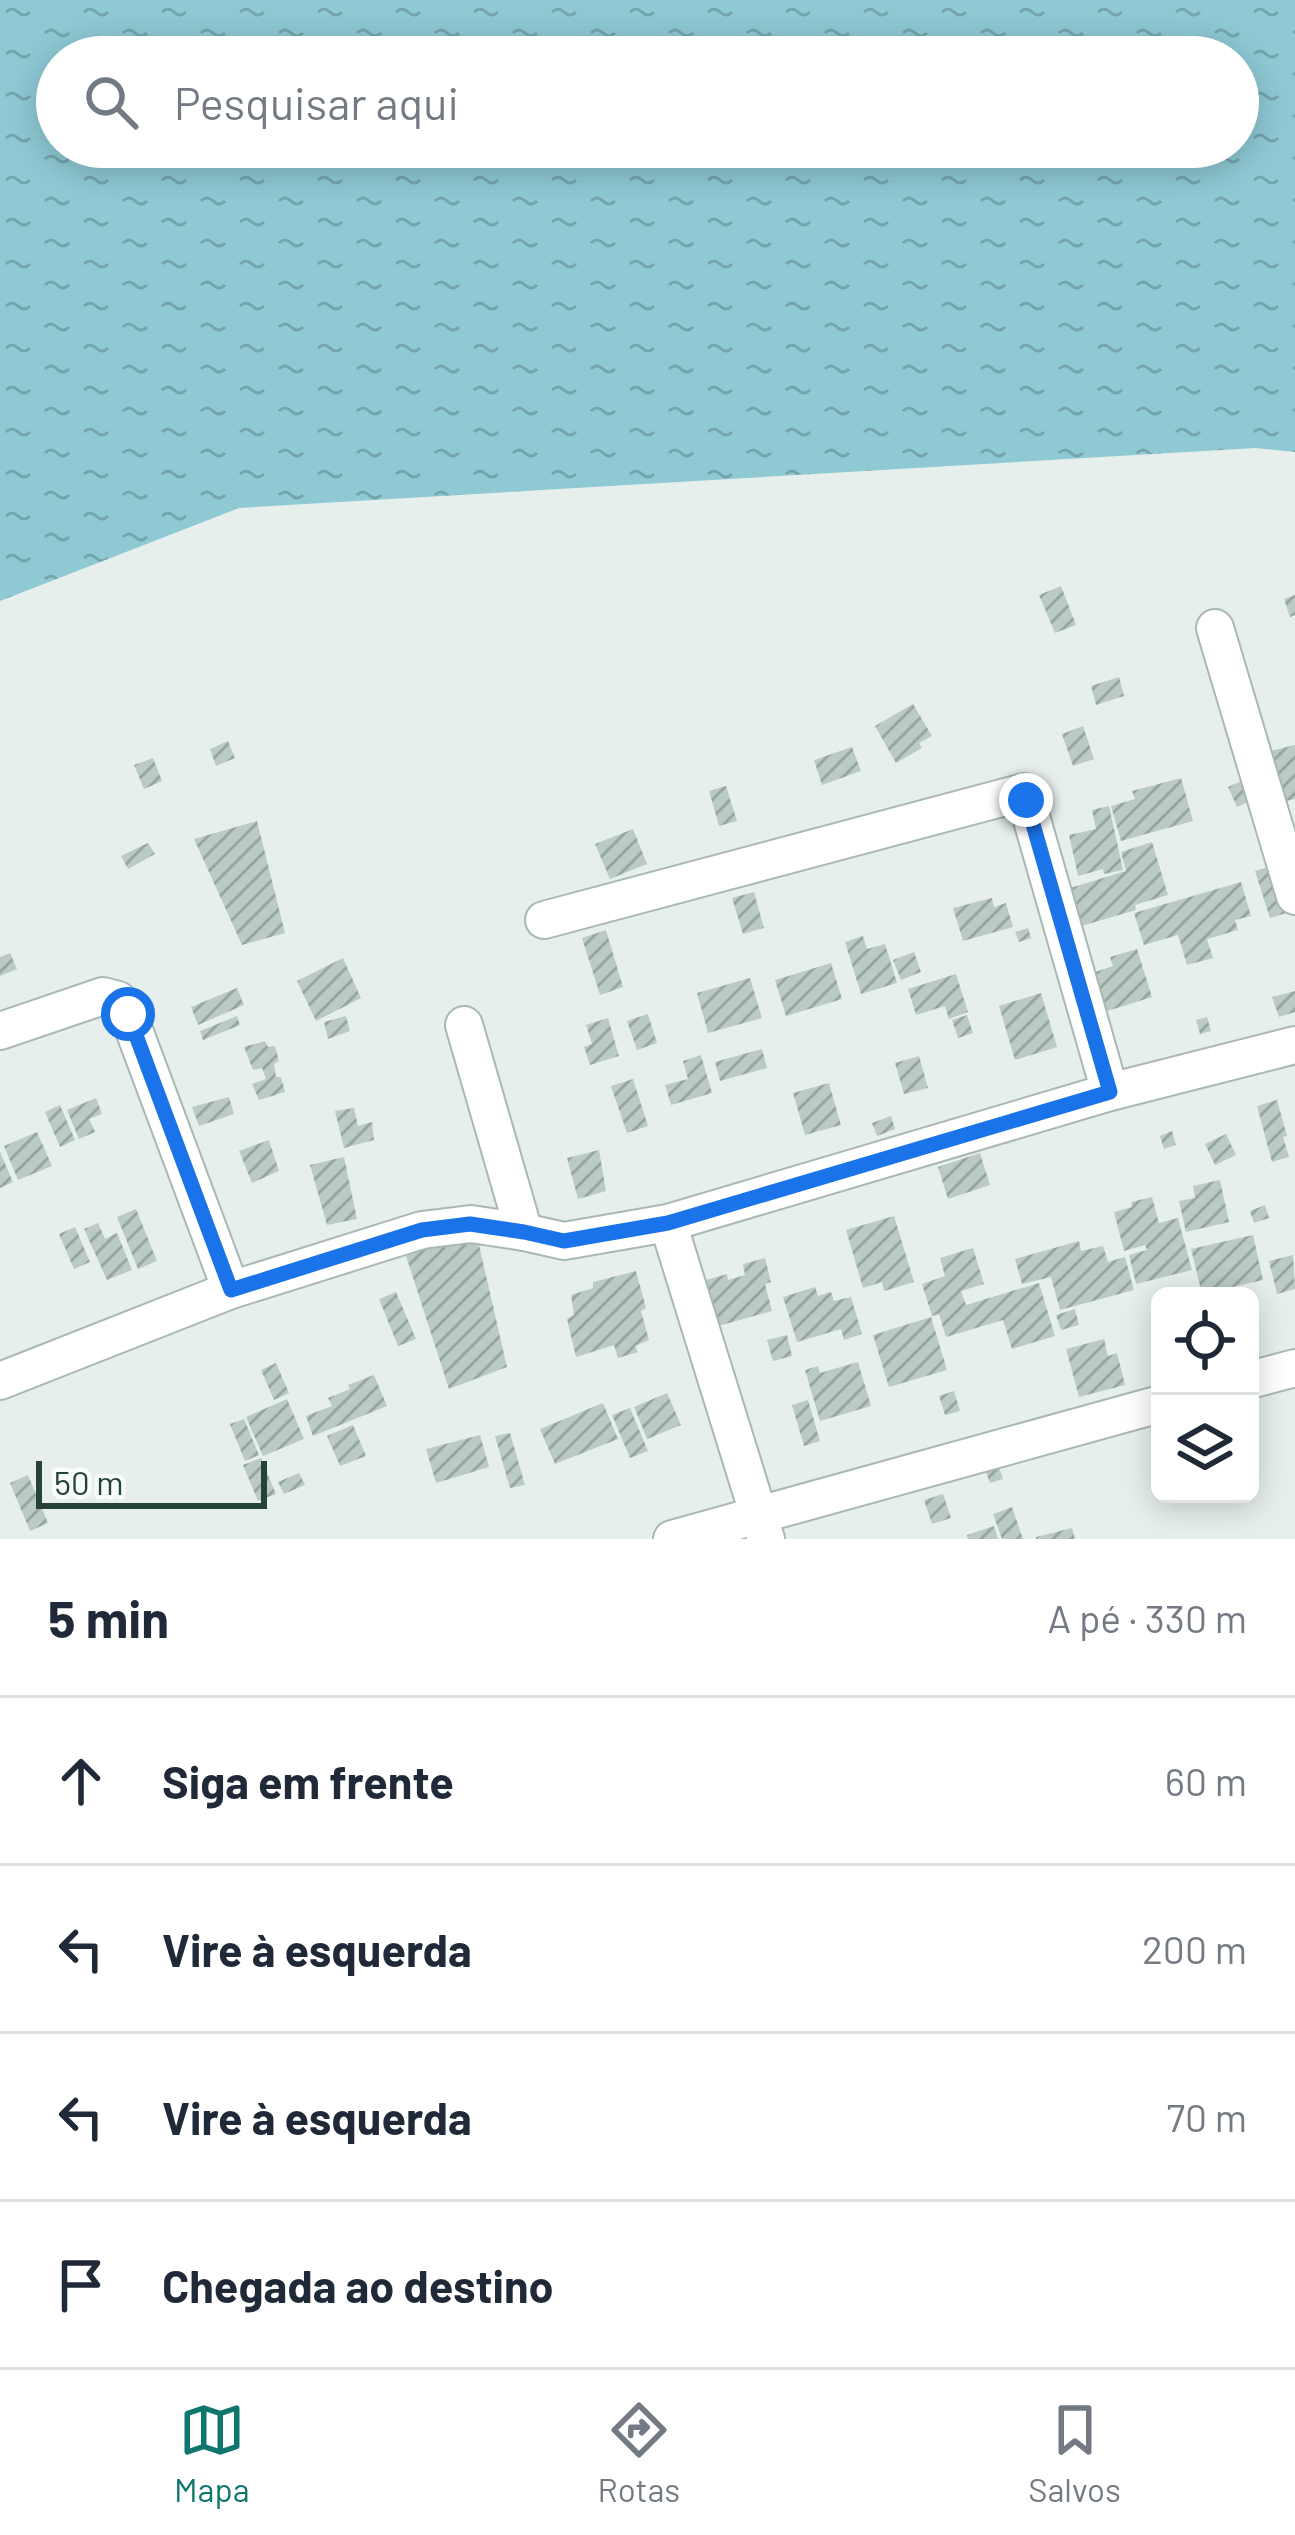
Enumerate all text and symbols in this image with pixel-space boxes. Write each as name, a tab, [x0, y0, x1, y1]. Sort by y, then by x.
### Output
search box	[36, 36, 1259, 168]
icon: search	[78, 69, 144, 135]
text: Pesquisar aqui	[174, 75, 459, 129]
route end	[999, 773, 1053, 827]
route start	[101, 987, 155, 1041]
map controls	[1151, 1287, 1259, 1503]
button: locate	[1151, 1287, 1259, 1395]
button: layers	[1151, 1395, 1259, 1503]
scale bar	[36, 1455, 267, 1508]
text: 50 m	[54, 1462, 124, 1502]
text: 5 min	[48, 1587, 169, 1648]
text: A pé · 330 m	[1047, 1594, 1247, 1641]
icon: ahead	[48, 1748, 114, 1814]
text: Siga em frente	[162, 1754, 454, 1808]
text: 60 m	[1165, 1757, 1247, 1804]
icon: left	[48, 1916, 114, 1982]
text: Vire à esquerda	[162, 1922, 472, 1976]
text: 200 m	[1142, 1925, 1247, 1972]
icon: left	[48, 2084, 114, 2150]
text: Vire à esquerda	[162, 2090, 472, 2144]
text: 70 m	[1166, 2093, 1247, 2140]
icon: arrive	[48, 2252, 114, 2318]
text: Chegada ao destino	[162, 2258, 554, 2312]
tab: Mapa	[174, 2397, 250, 2509]
tab: Rotas	[598, 2397, 680, 2509]
tab: Salvos	[1028, 2397, 1121, 2509]

